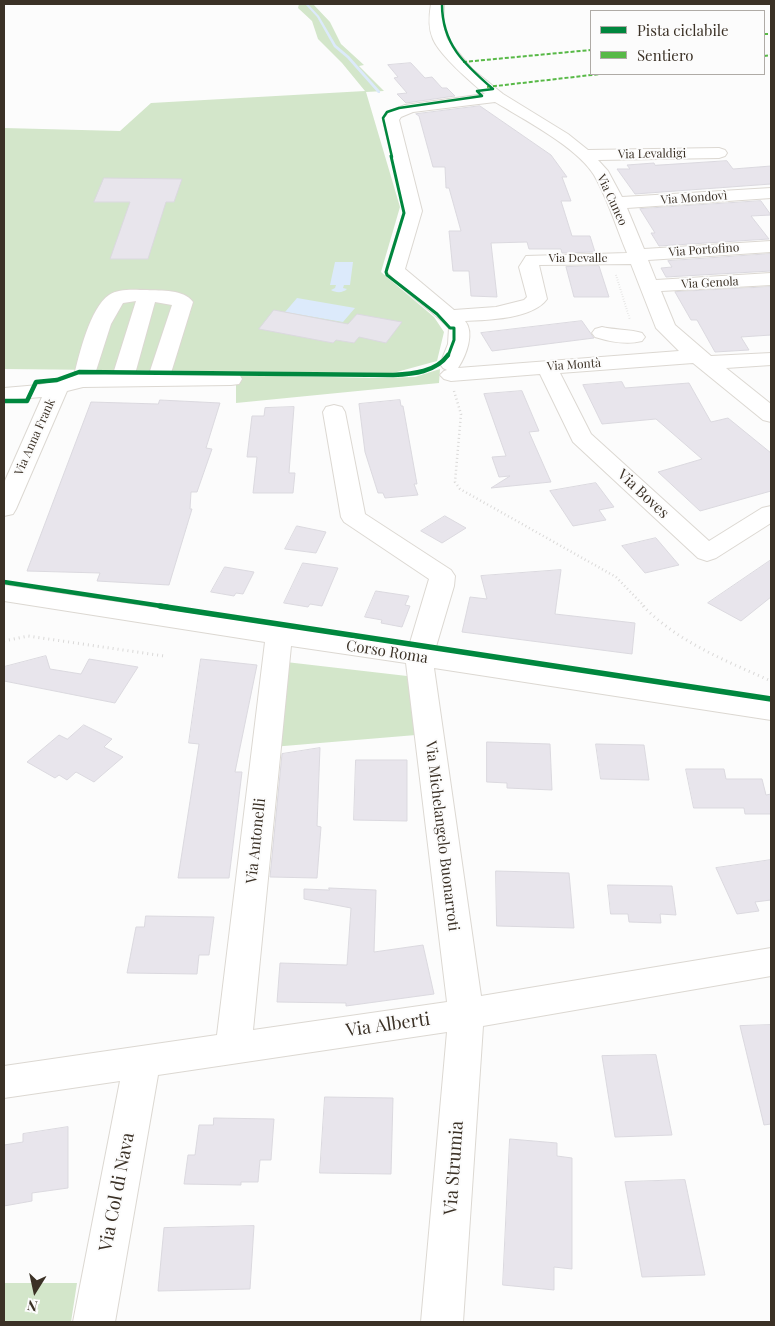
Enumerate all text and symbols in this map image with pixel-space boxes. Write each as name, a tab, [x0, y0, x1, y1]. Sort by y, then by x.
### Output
legend	[590, 10, 765, 75]
text: Pista ciclabile	[637, 20, 729, 40]
text: Sentiero	[637, 45, 694, 65]
street label: Via Levaldigi	[618, 146, 686, 162]
street label: Via Cuneo	[594, 172, 630, 228]
street label: Via Mondovì	[660, 188, 728, 208]
street label: Via Portofino	[668, 240, 740, 260]
street label: Via Devalle	[549, 251, 607, 265]
street label: Via Genola	[681, 274, 739, 292]
street label: Via Montà	[547, 356, 601, 374]
street label: Via Anna Frank	[12, 396, 58, 478]
street label: Via Boves	[614, 466, 672, 522]
street label: Corso Roma	[345, 637, 429, 667]
street label: Via Michelangelo Buonarroti	[421, 740, 463, 932]
street label: Via Antonelli	[243, 797, 269, 885]
street label: Via Alberti	[344, 1008, 432, 1042]
street label: Via Strumia	[440, 1120, 468, 1216]
street label: Via Col di Nava	[95, 1131, 139, 1253]
north arrow	[10, 1266, 60, 1316]
text: N	[26, 1296, 39, 1316]

